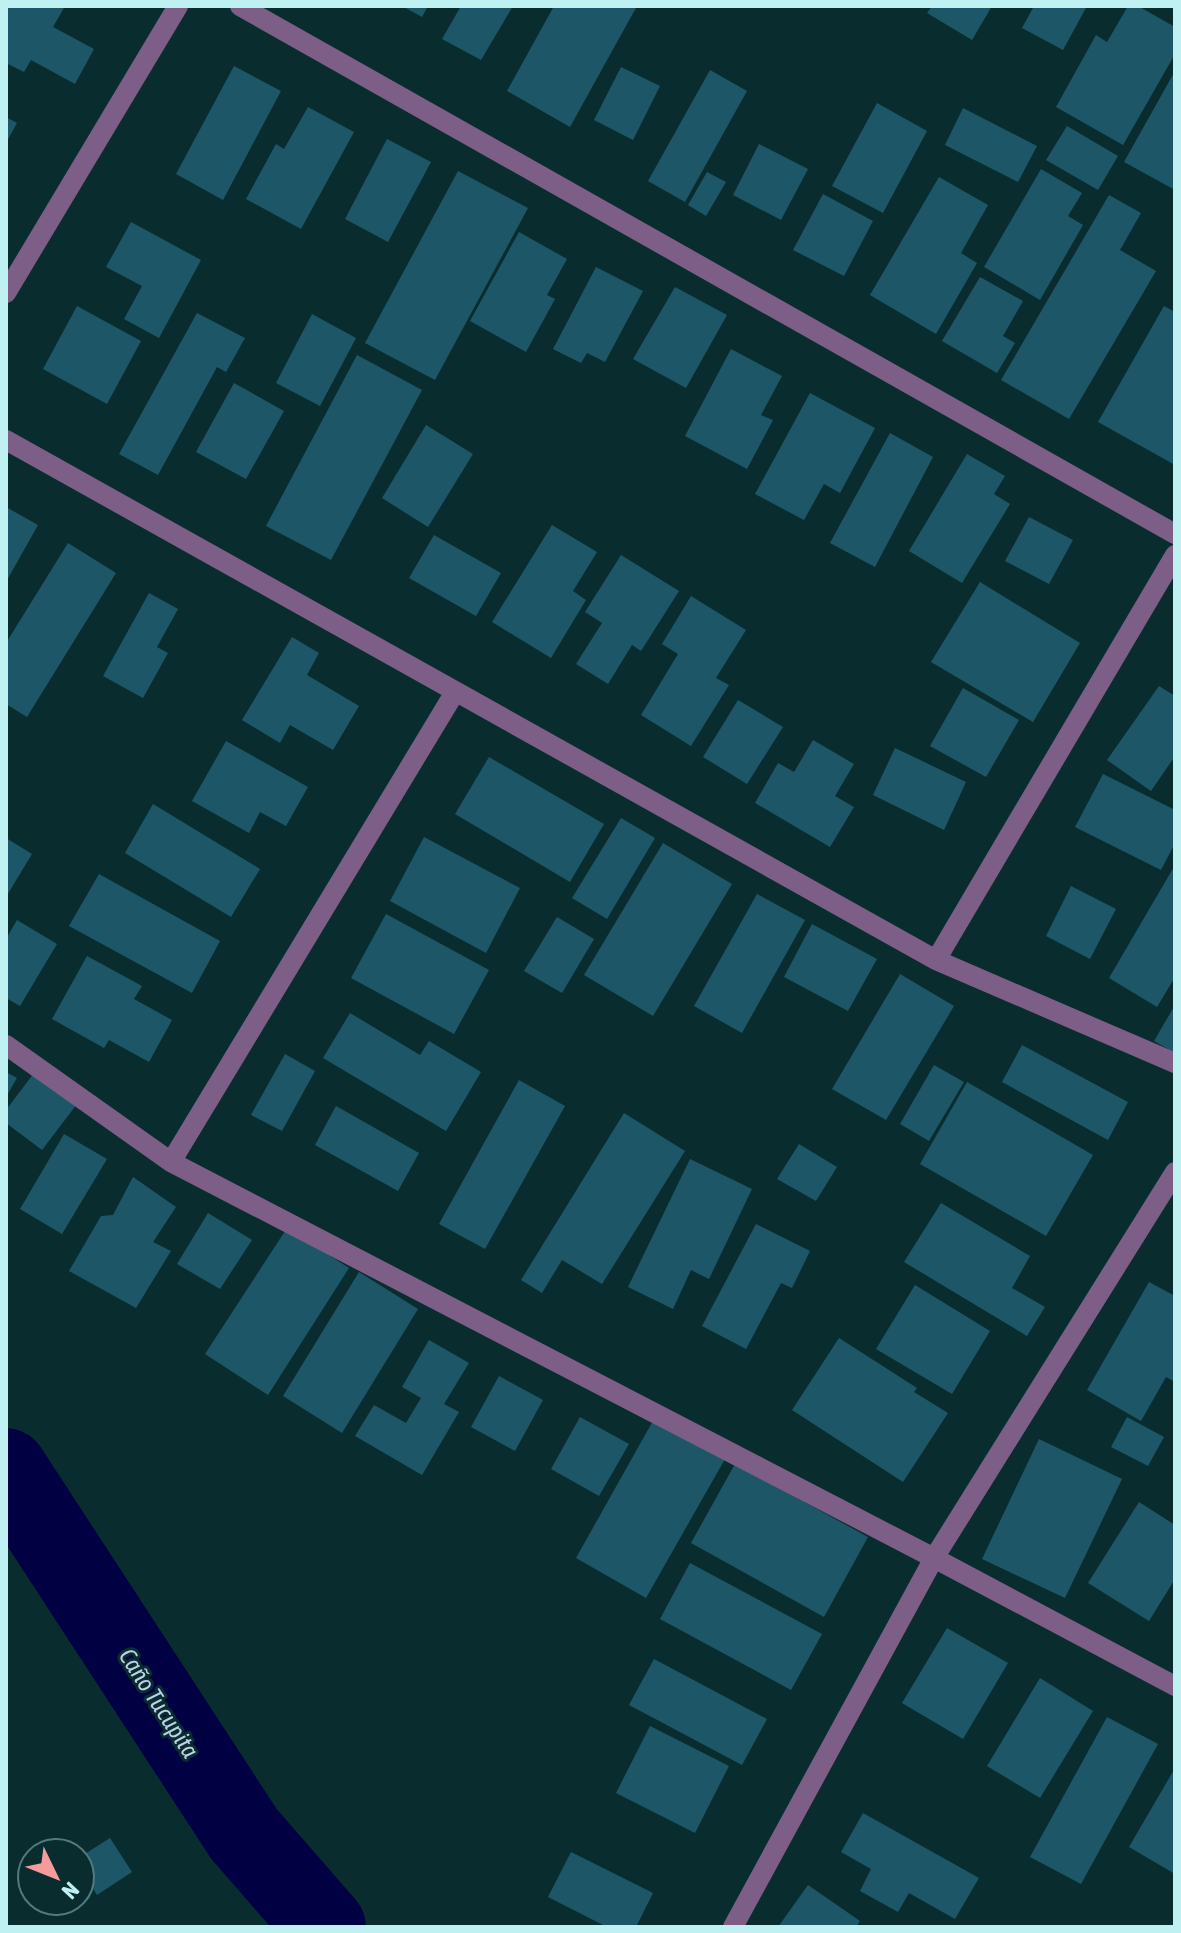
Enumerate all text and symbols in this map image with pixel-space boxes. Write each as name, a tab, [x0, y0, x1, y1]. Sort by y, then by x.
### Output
water label: Caño Tucupita	[114, 1644, 204, 1762]
north arrow	[16, 1837, 96, 1917]
text: N	[57, 1877, 85, 1904]

